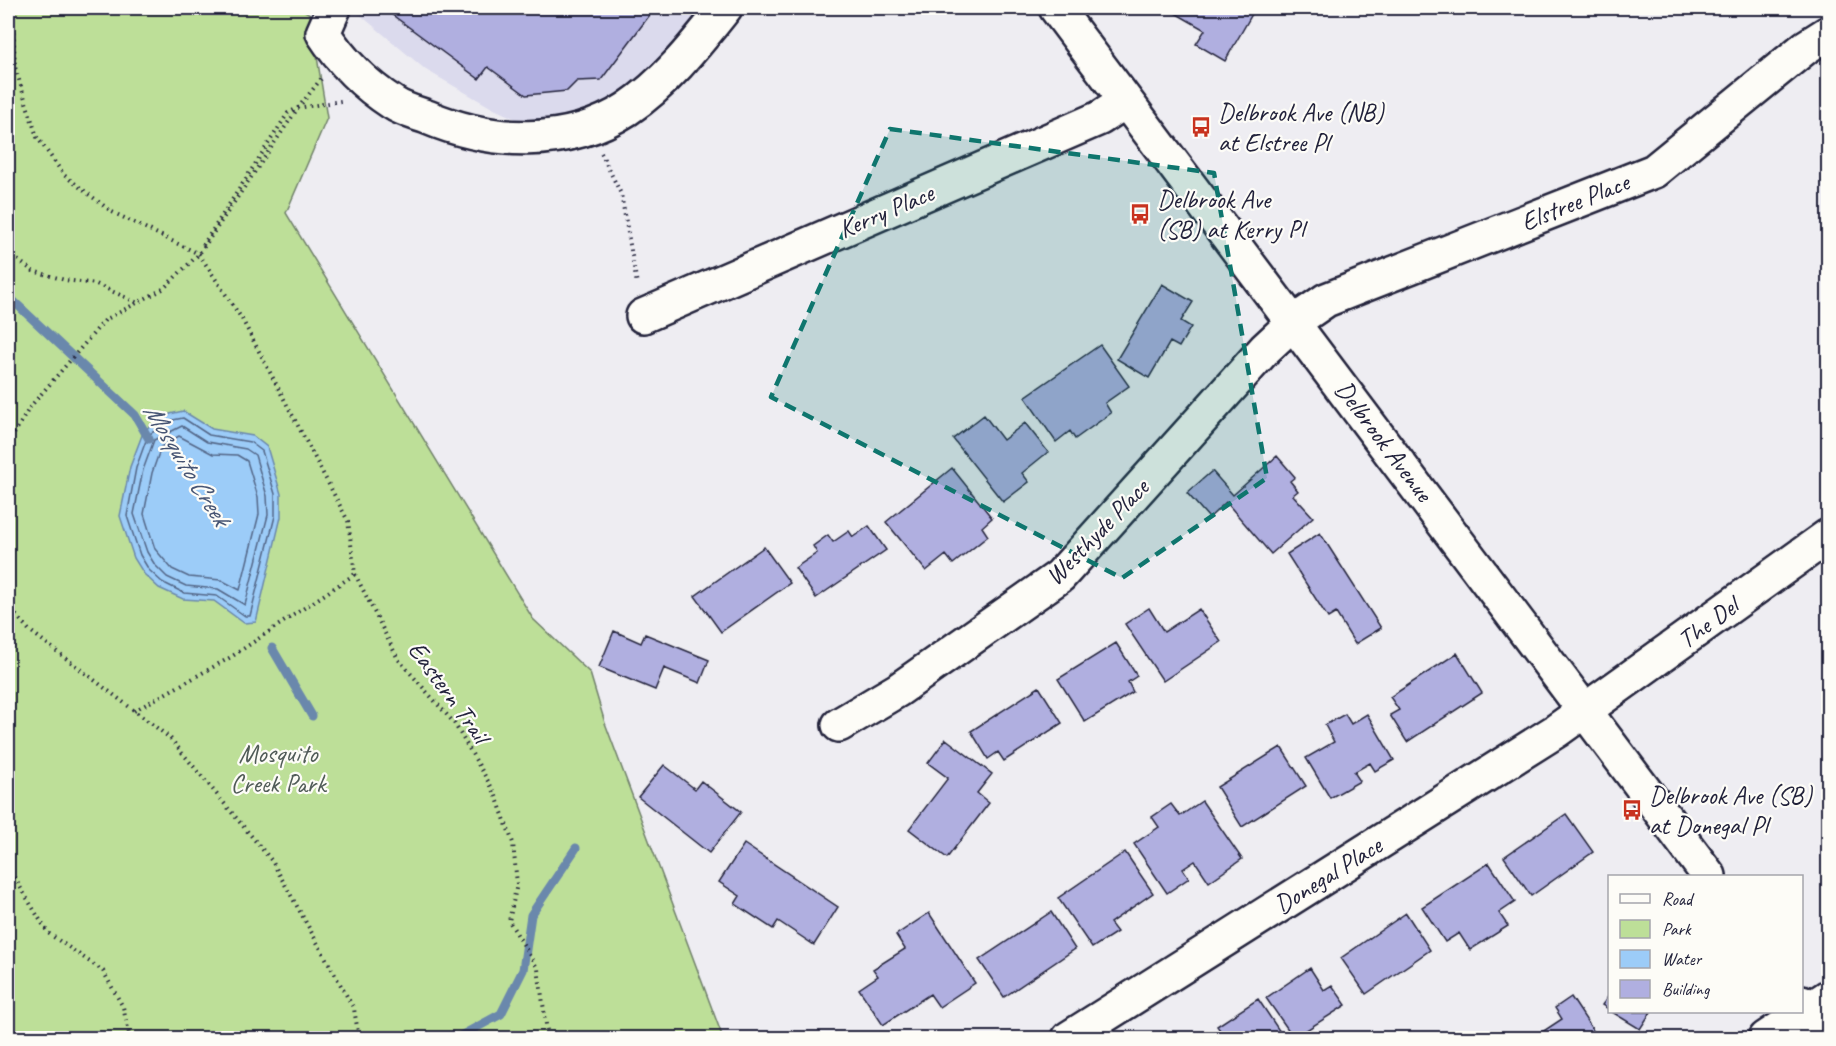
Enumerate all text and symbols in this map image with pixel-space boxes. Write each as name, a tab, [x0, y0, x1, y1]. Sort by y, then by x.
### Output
place label: Delbrook Ave (NB) at Elstree Pl	[1218, 96, 1385, 159]
bus stop icon: Delbrook Ave (NB) at Elstree Pl	[1189, 115, 1213, 139]
street label: Elstree Place	[1516, 165, 1636, 239]
street label: Kerry Place	[834, 176, 940, 246]
place label: Delbrook Ave (SB) at Kerry Pl	[1157, 183, 1308, 246]
bus stop icon: Delbrook Ave (SB) at Kerry Pl	[1128, 202, 1152, 226]
street label: Delbrook Avenue	[1328, 374, 1441, 509]
water label: Mosquito Creek	[136, 396, 240, 535]
street label: Westhyde Place	[1038, 470, 1158, 592]
street label: The Del	[1671, 587, 1749, 656]
street label: Eastern Trail	[401, 634, 500, 753]
park label: Mosquito Creek Park	[231, 737, 328, 800]
place label: Delbrook Ave (SB) at Donegal Pl	[1649, 779, 1813, 842]
bus stop icon: Delbrook Ave (SB) at Donegal Pl	[1620, 798, 1644, 822]
street label: Donegal Place	[1268, 828, 1389, 921]
legend	[1608, 875, 1803, 1013]
text: Road	[1662, 888, 1695, 910]
text: Park	[1662, 918, 1692, 940]
text: Water	[1662, 948, 1703, 970]
text: Building	[1662, 978, 1711, 1000]

